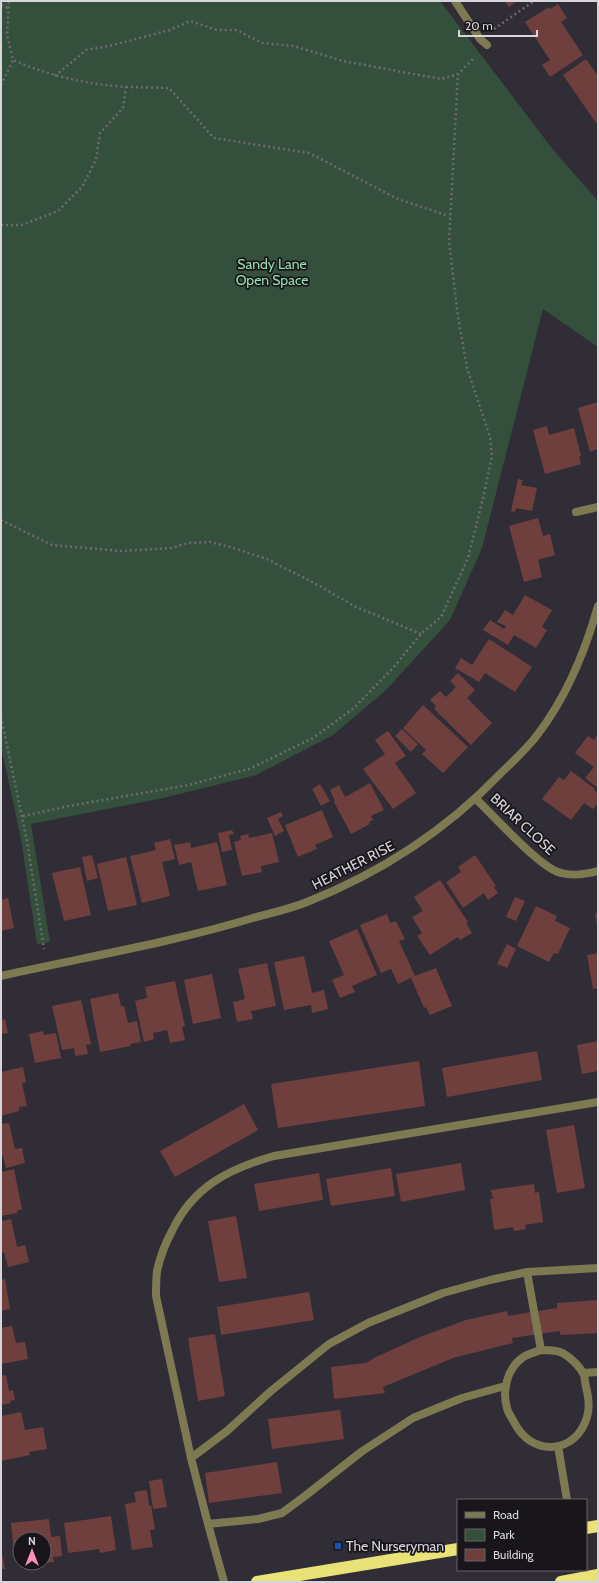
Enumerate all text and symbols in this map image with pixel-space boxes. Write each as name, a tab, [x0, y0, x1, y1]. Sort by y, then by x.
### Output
scale bar	[459, 12, 537, 38]
text: 20 m	[465, 18, 493, 33]
park label: Sandy Lane Open Space	[236, 255, 308, 289]
street label: BRIAR CLOSE	[487, 789, 560, 859]
street label: HEATHER RISE	[309, 836, 397, 893]
legend	[457, 1499, 587, 1571]
text: Road	[493, 1507, 519, 1522]
text: Park	[493, 1527, 515, 1542]
north arrow	[12, 1531, 52, 1571]
text: N	[28, 1534, 36, 1548]
place label: The Nurseryman	[346, 1537, 444, 1555]
marker: The Nurseryman	[333, 1541, 343, 1551]
text: Building	[493, 1547, 535, 1562]

